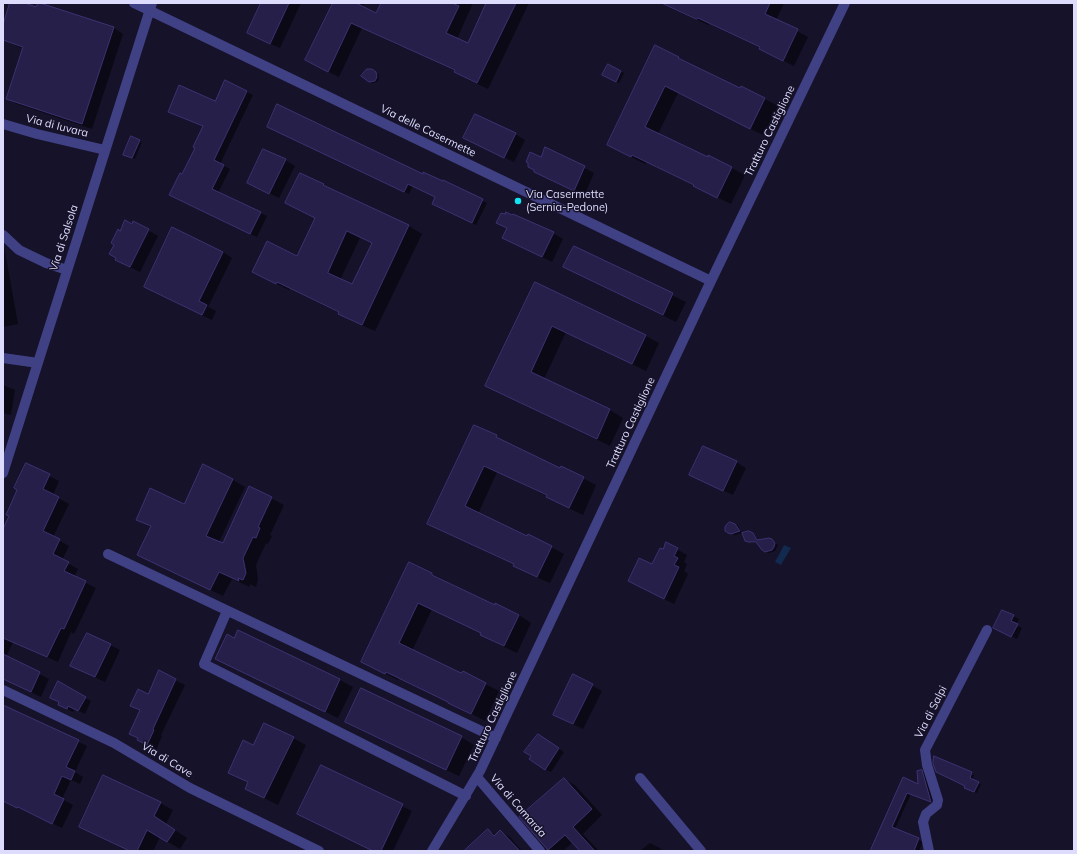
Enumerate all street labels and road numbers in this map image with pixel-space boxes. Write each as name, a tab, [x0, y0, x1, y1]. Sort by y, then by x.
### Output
street label: Tratturo Castiglione	[742, 83, 798, 179]
street label: Via delle Casermette	[378, 102, 478, 160]
street label: Via di Iuvara	[24, 112, 90, 140]
street label: Via di Salsola	[47, 203, 81, 273]
street label: Tratturo Castiglione	[604, 375, 658, 471]
street label: Tratturo Castiglione	[466, 669, 520, 765]
street label: Via di Salpi	[912, 684, 950, 740]
street label: Via di Cave	[139, 740, 195, 780]
street label: Via di Camarda	[487, 772, 549, 840]

